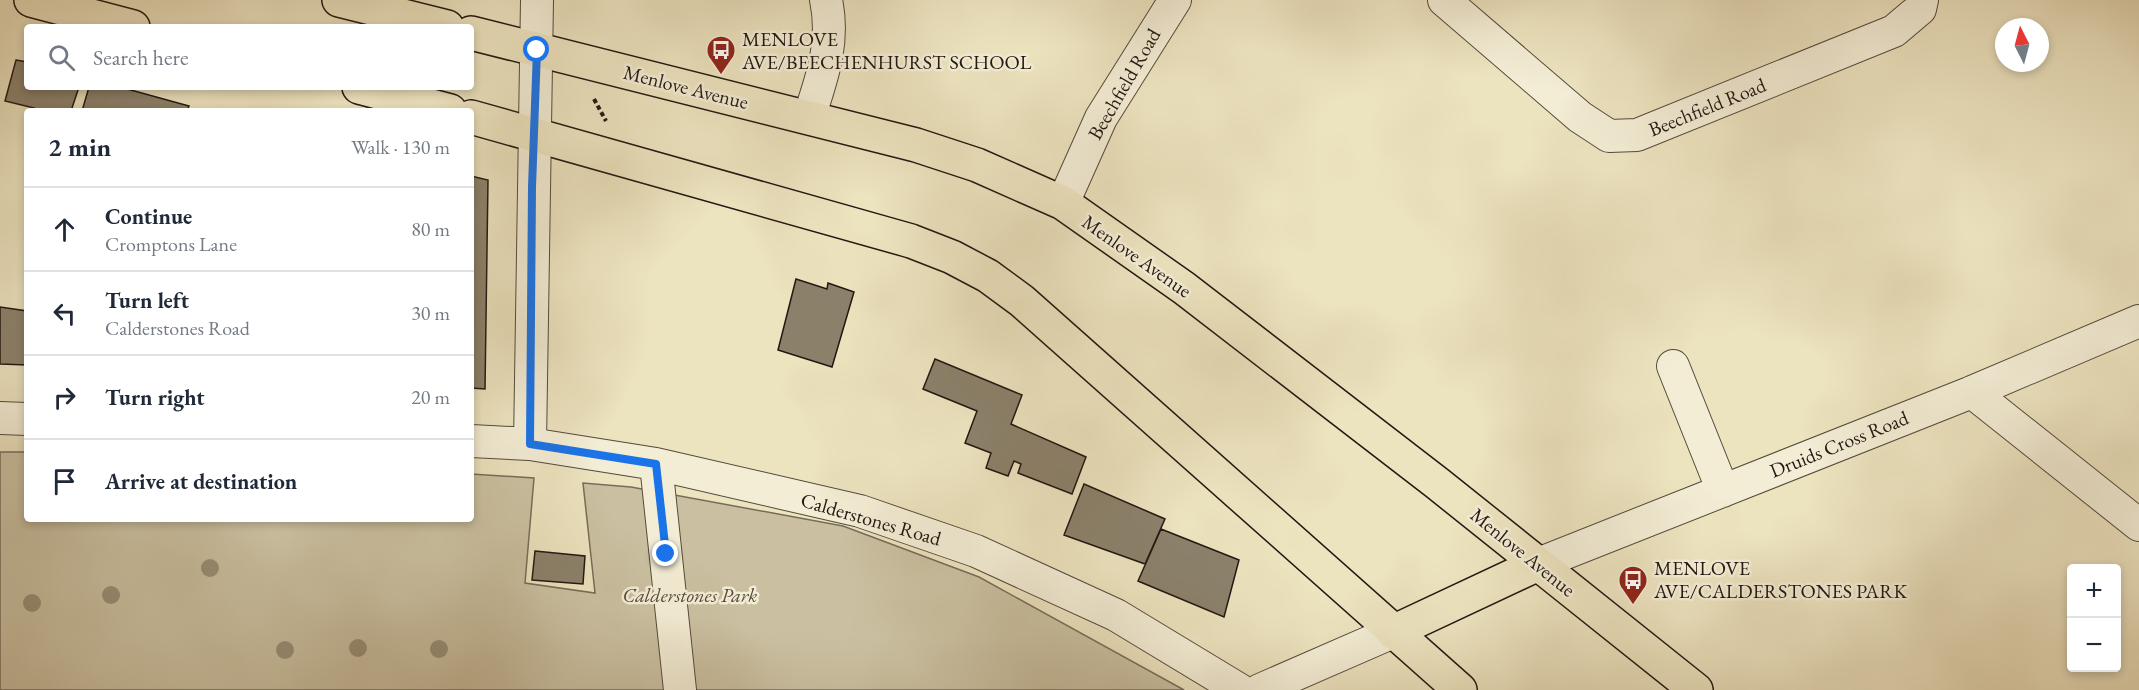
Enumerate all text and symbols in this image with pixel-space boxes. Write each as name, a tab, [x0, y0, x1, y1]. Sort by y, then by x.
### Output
north arrow	[1995, 18, 2049, 72]
street label: Beechfield Road	[1082, 23, 1167, 144]
search box	[24, 24, 474, 90]
place label: MENLOVE AVE/BEECHENHURST SCHOOL	[741, 26, 1032, 75]
bus stop icon: MENLOVE AVE/BEECHENHURST SCHOOL	[705, 34, 737, 76]
route start	[523, 36, 549, 62]
icon: search	[45, 41, 78, 74]
text: Search here	[93, 43, 188, 72]
street label: Menlove Avenue	[621, 59, 751, 115]
street label: Beechfield Road	[1644, 71, 1770, 142]
text: 2 min	[48, 130, 111, 164]
text: Walk · 130 m	[351, 134, 450, 160]
text: Continue	[105, 202, 192, 231]
street label: Menlove Avenue	[1077, 209, 1197, 303]
icon: ahead	[48, 213, 81, 246]
text: 80 m	[411, 216, 450, 242]
text: Cromptons Lane	[105, 231, 237, 257]
text: Turn left	[105, 286, 189, 315]
icon: left	[48, 297, 81, 330]
text: 30 m	[411, 300, 450, 326]
text: Calderstones Road	[105, 315, 250, 341]
icon: right	[48, 381, 81, 414]
text: Turn right	[105, 383, 204, 412]
text: 20 m	[411, 384, 450, 410]
street label: Druids Cross Road	[1766, 404, 1913, 484]
icon: arrive	[48, 465, 81, 498]
text: Arrive at destination	[105, 467, 297, 496]
street label: Calderstones Road	[798, 487, 945, 552]
street label: Menlove Avenue	[1465, 502, 1581, 602]
route end	[652, 540, 678, 566]
place label: MENLOVE AVE/CALDERSTONES PARK	[1653, 555, 1907, 604]
bus stop icon: MENLOVE AVE/CALDERSTONES PARK	[1617, 564, 1649, 606]
map controls	[2067, 564, 2121, 672]
button: +	[2067, 564, 2121, 618]
park label: Calderstones Park	[623, 582, 757, 608]
button: −	[2067, 618, 2121, 672]

